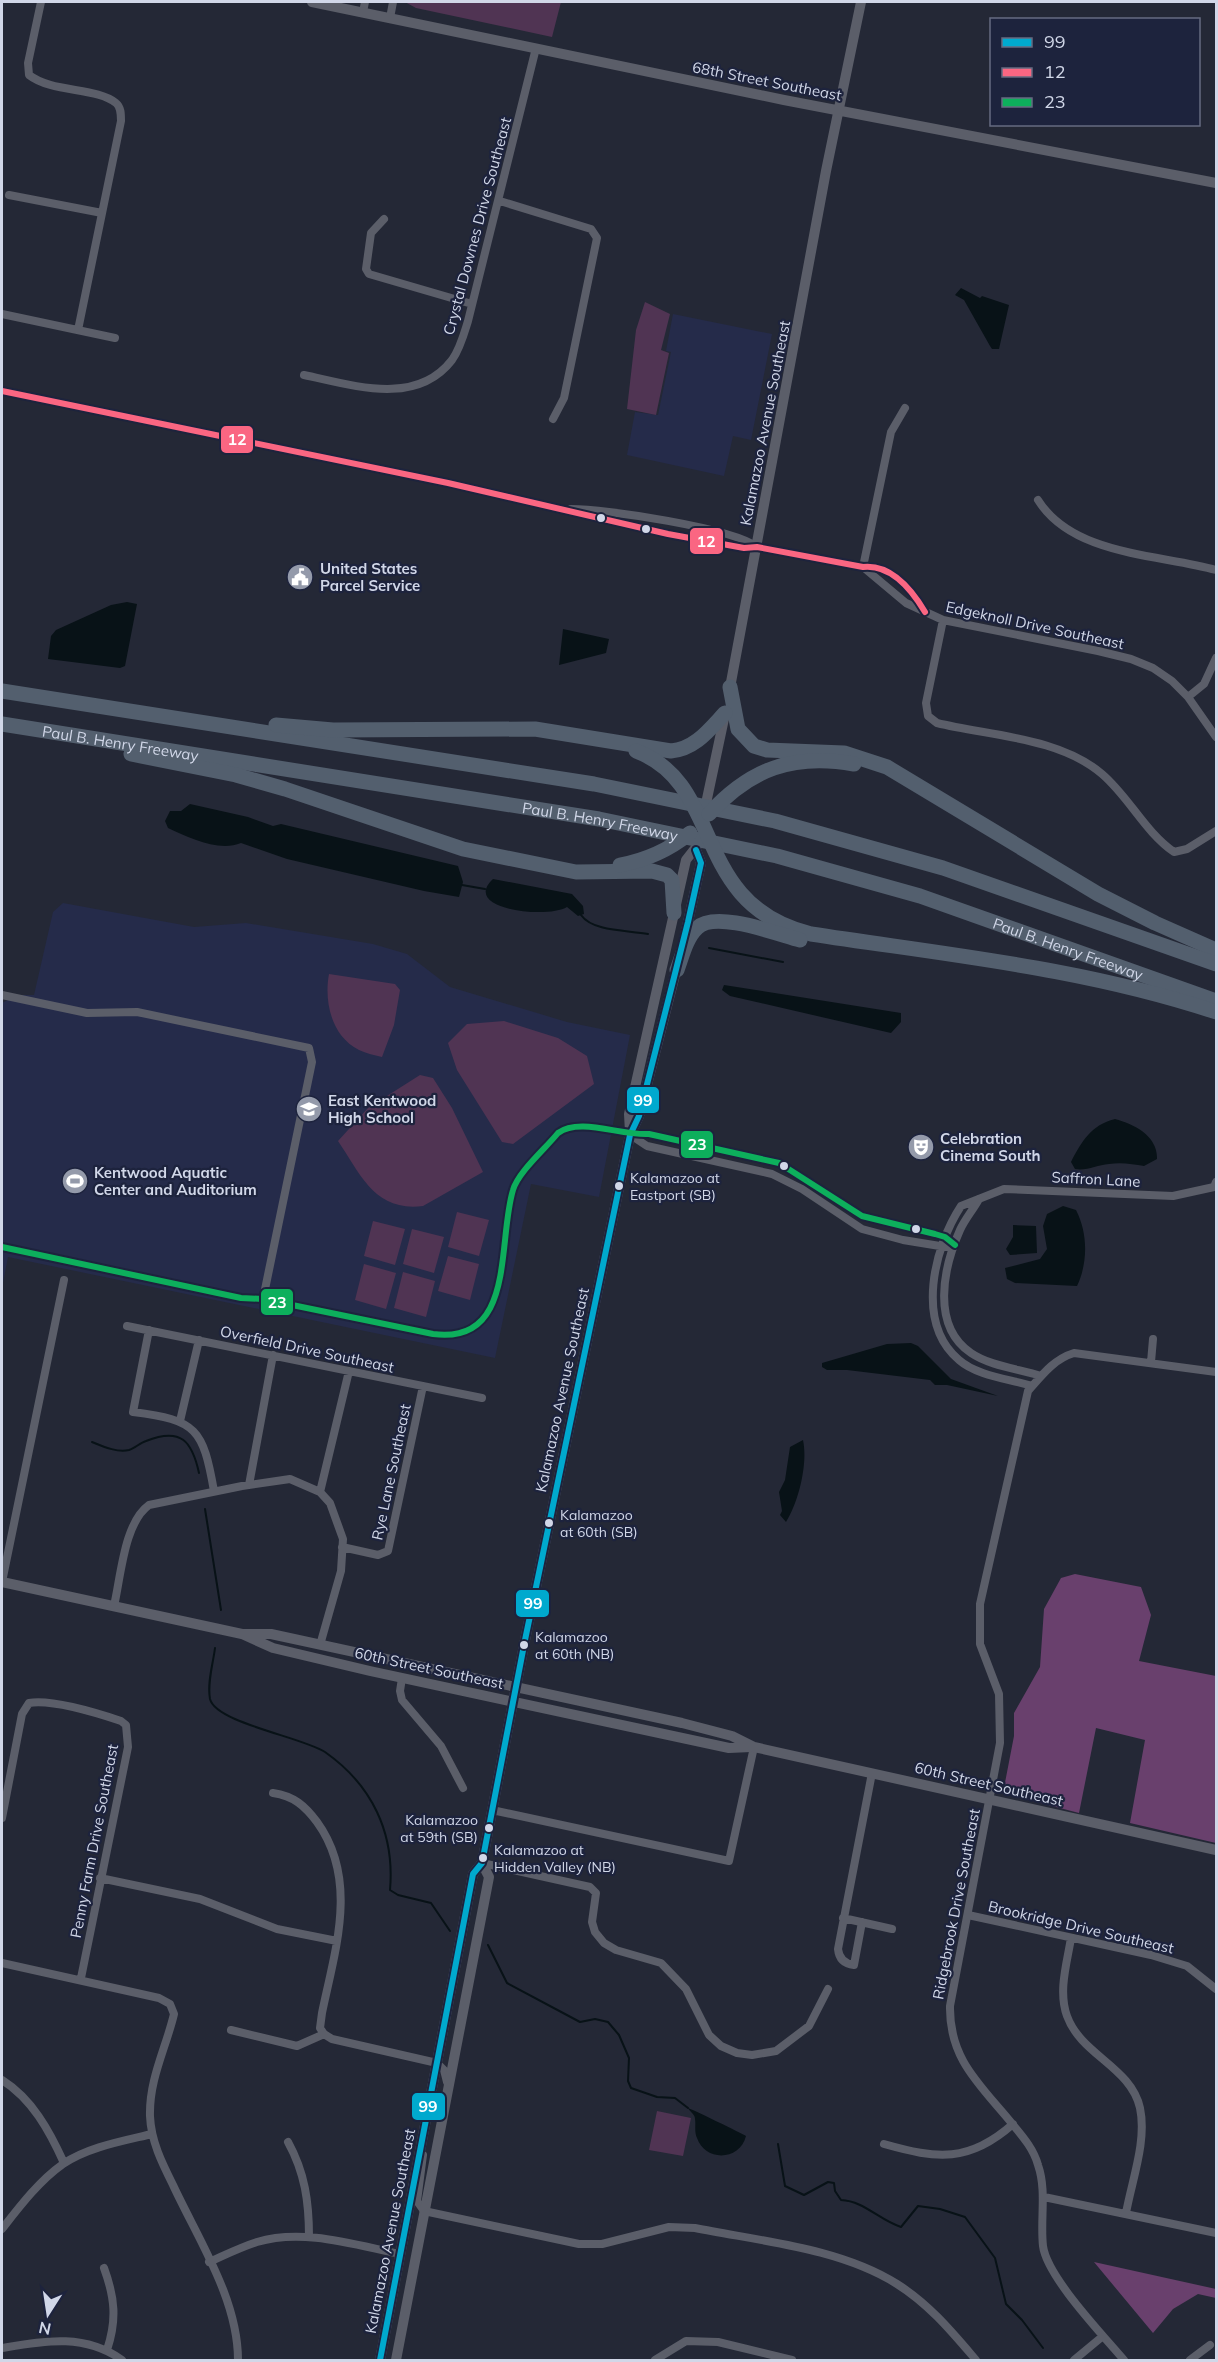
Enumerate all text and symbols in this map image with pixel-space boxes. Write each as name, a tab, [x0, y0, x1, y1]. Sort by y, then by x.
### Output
legend	[990, 18, 1200, 126]
text: 99	[1044, 30, 1066, 53]
street label: 68th Street Southeast	[691, 57, 843, 105]
text: 12	[1044, 60, 1066, 83]
text: 23	[1044, 90, 1066, 113]
street label: Crystal Downes Drive Southeast	[439, 115, 515, 337]
street label: Kalamazoo Avenue Southeast	[736, 319, 794, 527]
line badge: 12	[220, 425, 254, 454]
text: 12	[227, 429, 247, 449]
unlabelled marker	[595, 512, 607, 524]
unlabelled marker	[640, 523, 652, 535]
line badge: 12	[689, 527, 724, 555]
text: 12	[696, 531, 716, 551]
place label: United States Parcel Service	[320, 559, 420, 595]
public building icon: United States Parcel Service	[285, 562, 315, 592]
street label: Edgeknoll Drive Southeast	[944, 597, 1126, 653]
street label: Paul B. Henry Freeway	[41, 721, 200, 765]
street label: Paul B. Henry Freeway	[521, 797, 680, 845]
street label: Paul B. Henry Freeway	[991, 913, 1146, 984]
line badge: 99	[626, 1086, 660, 1114]
text: 99	[633, 1090, 653, 1110]
place label: East Kentwood High School	[328, 1091, 436, 1127]
school or university icon: East Kentwood High School	[294, 1094, 324, 1124]
place label: Celebration Cinema South	[940, 1129, 1041, 1165]
line badge: 23	[680, 1130, 714, 1159]
theatre icon: Celebration Cinema South	[906, 1132, 936, 1162]
text: 23	[687, 1134, 707, 1154]
unlabelled marker	[778, 1160, 790, 1172]
place label: Kentwood Aquatic Center and Auditorium	[94, 1163, 257, 1199]
sports icon: Kentwood Aquatic Center and Auditorium	[60, 1166, 90, 1196]
street label: Saffron Lane	[1051, 1167, 1141, 1191]
place label: Kalamazoo at Eastport (SB)	[630, 1169, 720, 1204]
marker: Kalamazoo at Eastport (SB)	[613, 1180, 625, 1192]
unlabelled marker	[910, 1223, 922, 1235]
street label: Kalamazoo Avenue Southeast	[531, 1286, 593, 1494]
line badge: 23	[260, 1288, 294, 1316]
text: 23	[267, 1292, 287, 1312]
street label: Overfield Drive Southeast	[218, 1321, 396, 1377]
street label: Rye Lane Southeast	[367, 1402, 415, 1542]
place label: Kalamazoo at 60th (SB)	[560, 1506, 638, 1541]
marker: Kalamazoo at 60th (SB)	[543, 1517, 555, 1529]
line badge: 99	[515, 1589, 550, 1618]
text: 99	[523, 1593, 543, 1613]
place label: Kalamazoo at 60th (NB)	[535, 1628, 614, 1663]
marker: Kalamazoo at 60th (NB)	[518, 1639, 530, 1651]
street label: 60th Street Southeast	[353, 1643, 505, 1693]
street label: Penny Farm Drive Southeast	[66, 1742, 122, 1940]
street label: 60th Street Southeast	[913, 1758, 1065, 1810]
street label: Ridgebrook Drive Southeast	[928, 1807, 984, 2001]
place label: Kalamazoo at 59th (SB)	[400, 1811, 478, 1846]
marker: Kalamazoo at 59th (SB)	[483, 1822, 495, 1834]
place label: Kalamazoo at Hidden Valley (NB)	[494, 1841, 616, 1876]
marker: Kalamazoo at Hidden Valley (NB)	[477, 1852, 489, 1864]
street label: Brookridge Drive Southeast	[986, 1896, 1176, 1958]
line badge: 99	[411, 2092, 446, 2121]
text: 99	[418, 2096, 438, 2116]
street label: Kalamazoo Avenue Southeast	[361, 2127, 419, 2335]
north arrow	[18, 2284, 78, 2344]
text: N	[37, 2318, 53, 2340]

